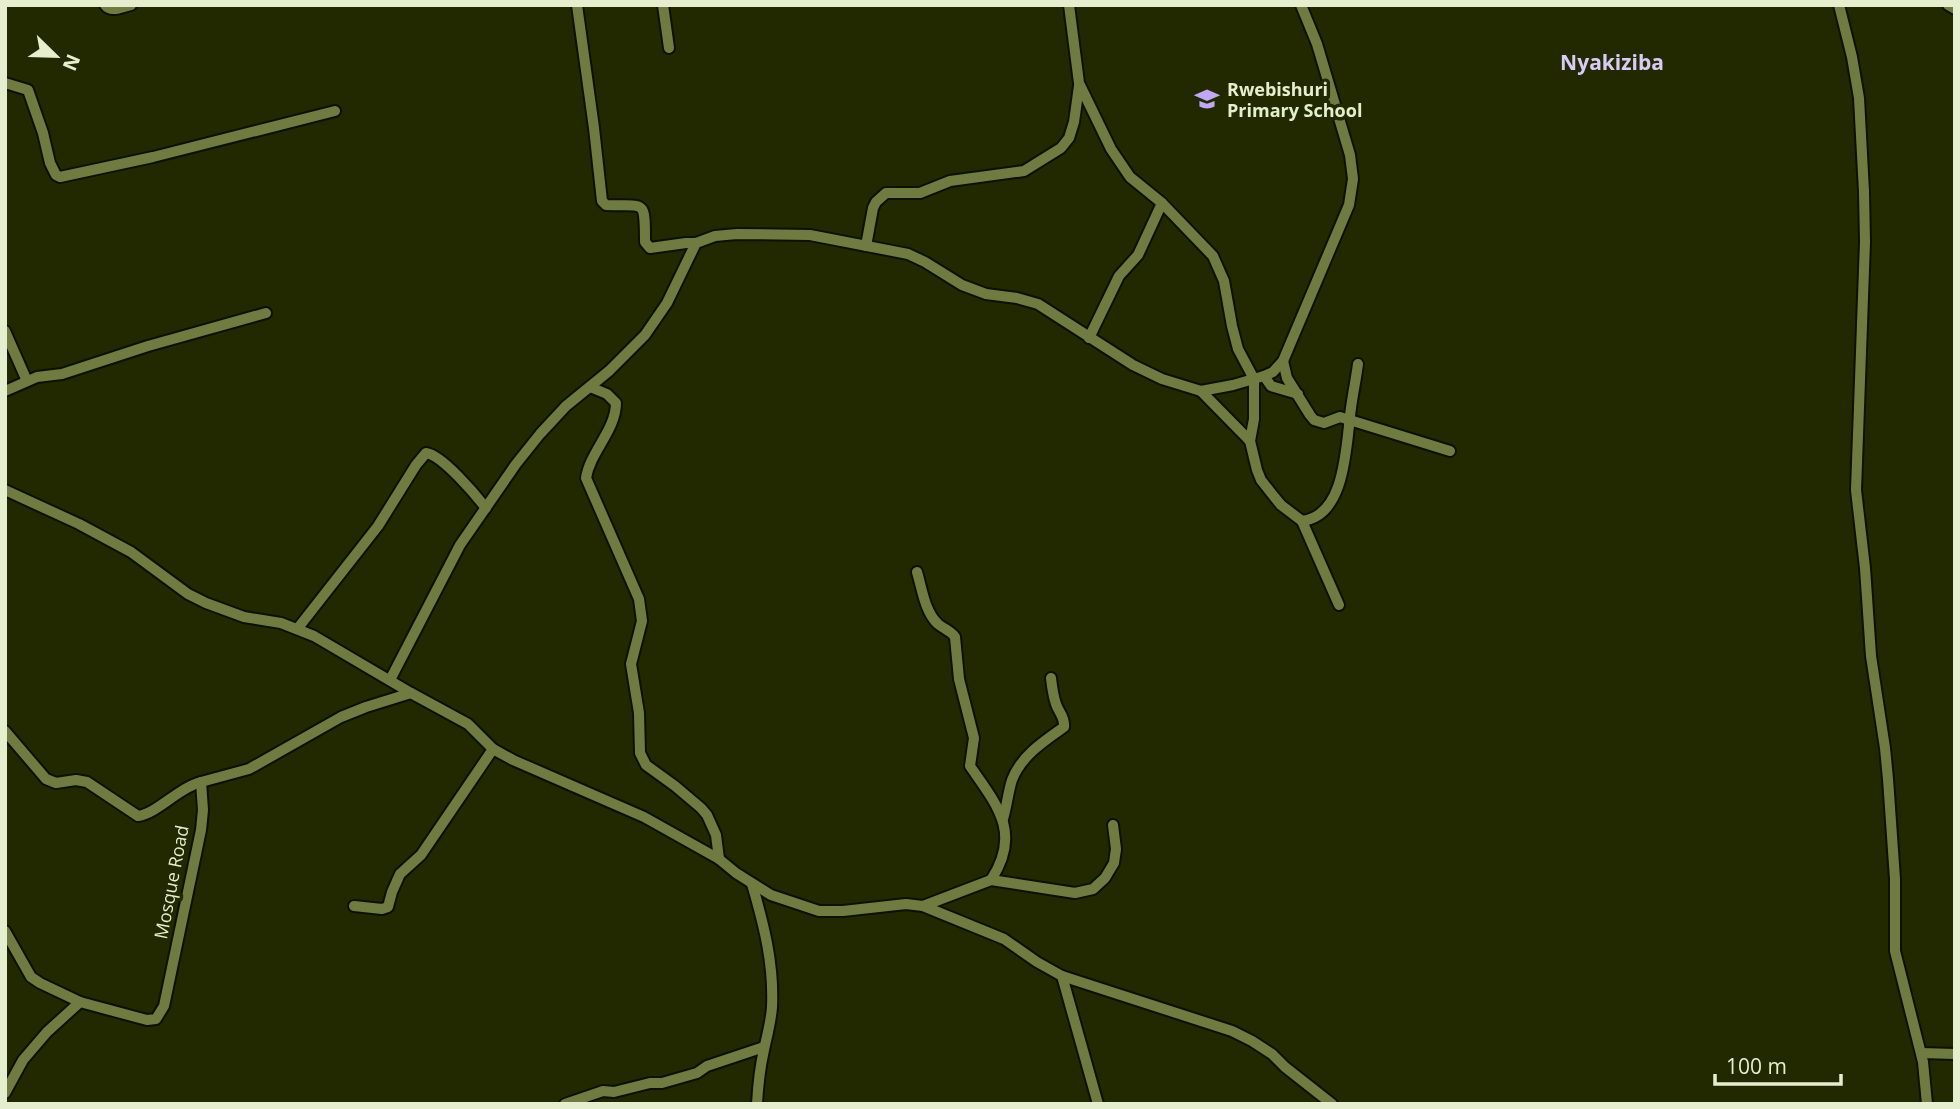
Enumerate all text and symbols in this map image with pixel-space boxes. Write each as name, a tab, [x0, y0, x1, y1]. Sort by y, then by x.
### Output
north arrow	[21, 21, 91, 91]
district label: Nyakiziba	[1560, 48, 1664, 76]
text: N	[57, 50, 87, 75]
place label: Rwebishuri Primary School	[1227, 77, 1362, 122]
school or university icon: Rwebishuri Primary School	[1193, 85, 1221, 113]
street label: Mosque Road	[148, 823, 194, 941]
scale bar	[1715, 1042, 1841, 1086]
text: 100 m	[1726, 1052, 1787, 1080]

